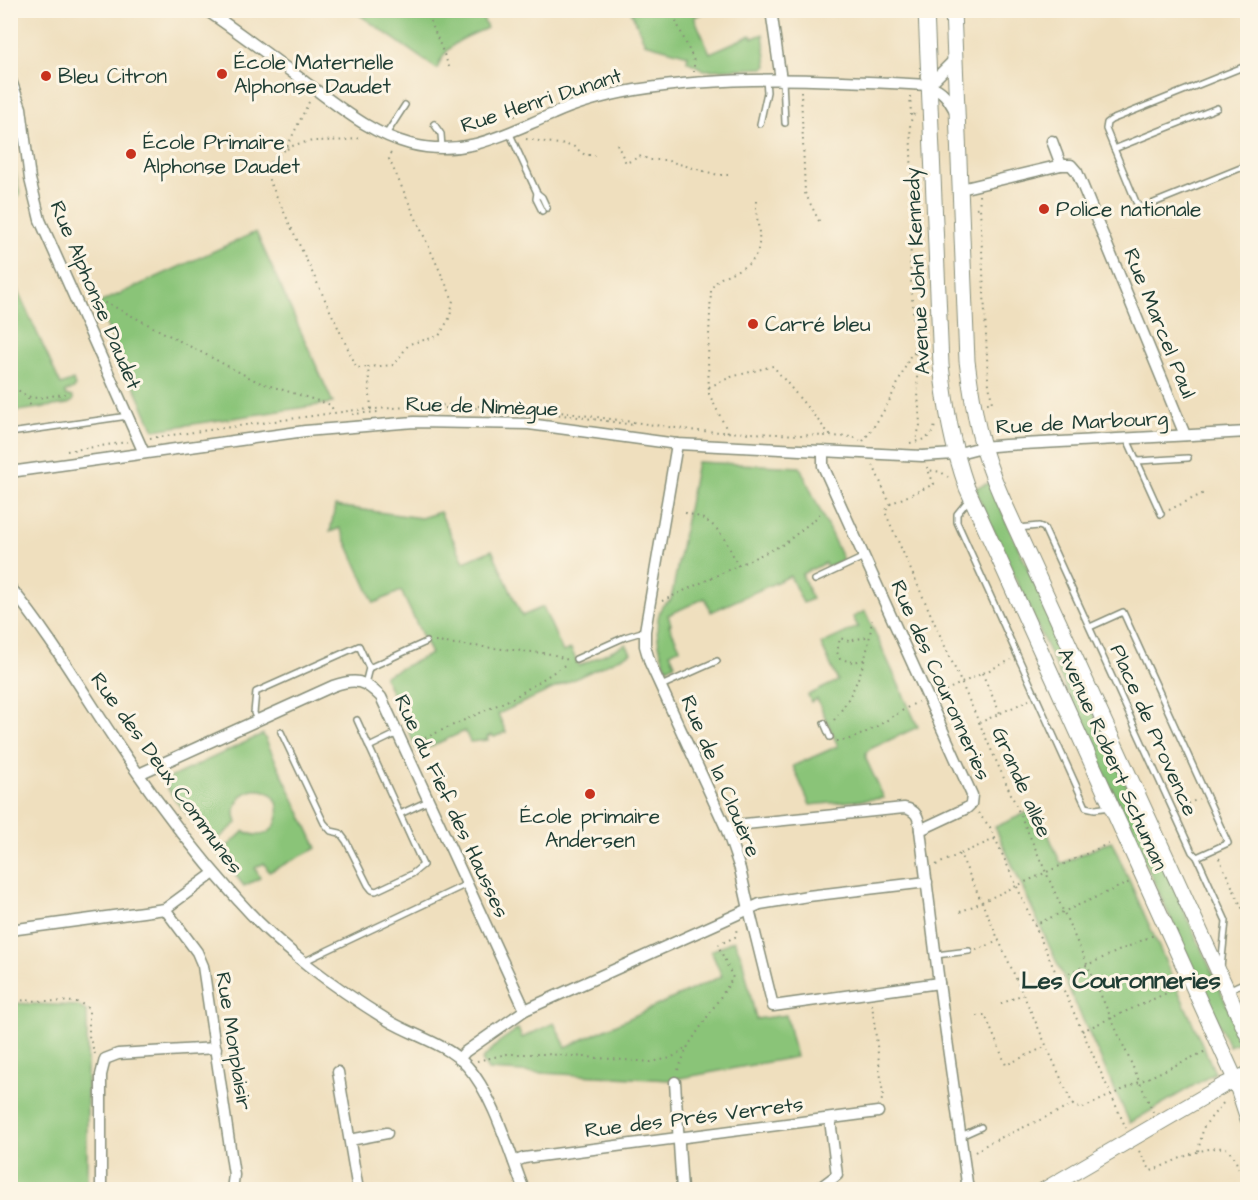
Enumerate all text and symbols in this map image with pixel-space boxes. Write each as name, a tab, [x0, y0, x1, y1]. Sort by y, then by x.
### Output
place label: École Maternelle Alphonse Daudet	[234, 48, 394, 102]
street label: Rue Henri Dunant	[457, 61, 626, 140]
place label: Bleu Citron	[58, 62, 167, 91]
marker: École Maternelle Alphonse Daudet	[215, 67, 229, 81]
marker: Bleu Citron	[39, 69, 53, 83]
place label: École Primaire Alphonse Daudet	[143, 128, 301, 182]
marker: École Primaire Alphonse Daudet	[124, 147, 138, 161]
street label: Avenue John Kennedy	[898, 166, 939, 375]
place label: Police nationale	[1056, 195, 1201, 224]
street label: Rue Alphonse Daudet	[42, 196, 149, 395]
marker: Police nationale	[1037, 202, 1051, 216]
street label: Rue Marcel Paul	[1116, 244, 1203, 403]
place label: Carré bleu	[765, 310, 871, 339]
marker: Carré bleu	[746, 317, 760, 331]
street label: Rue de Nimègue	[405, 389, 559, 426]
street label: Rue de Marbourg	[995, 404, 1169, 443]
street label: Rue des Couronneries	[883, 576, 998, 785]
street label: Place de Provence	[1103, 640, 1204, 821]
street label: Avenue Robert Schuman	[1050, 643, 1175, 875]
street label: Rue des Deux Communes	[83, 667, 250, 880]
street label: Rue du Fief des Hausses	[387, 690, 516, 923]
street label: Rue de la Clouère	[673, 691, 768, 862]
street label: Grande allée	[984, 722, 1059, 842]
marker: École primaire Andersen	[583, 787, 597, 801]
place label: École primaire Andersen	[520, 802, 660, 855]
district label: Les Couronneries	[1021, 964, 1221, 998]
street label: Rue Monplaisir	[207, 970, 259, 1113]
street label: Rue des Prés Verrets	[583, 1090, 805, 1145]

